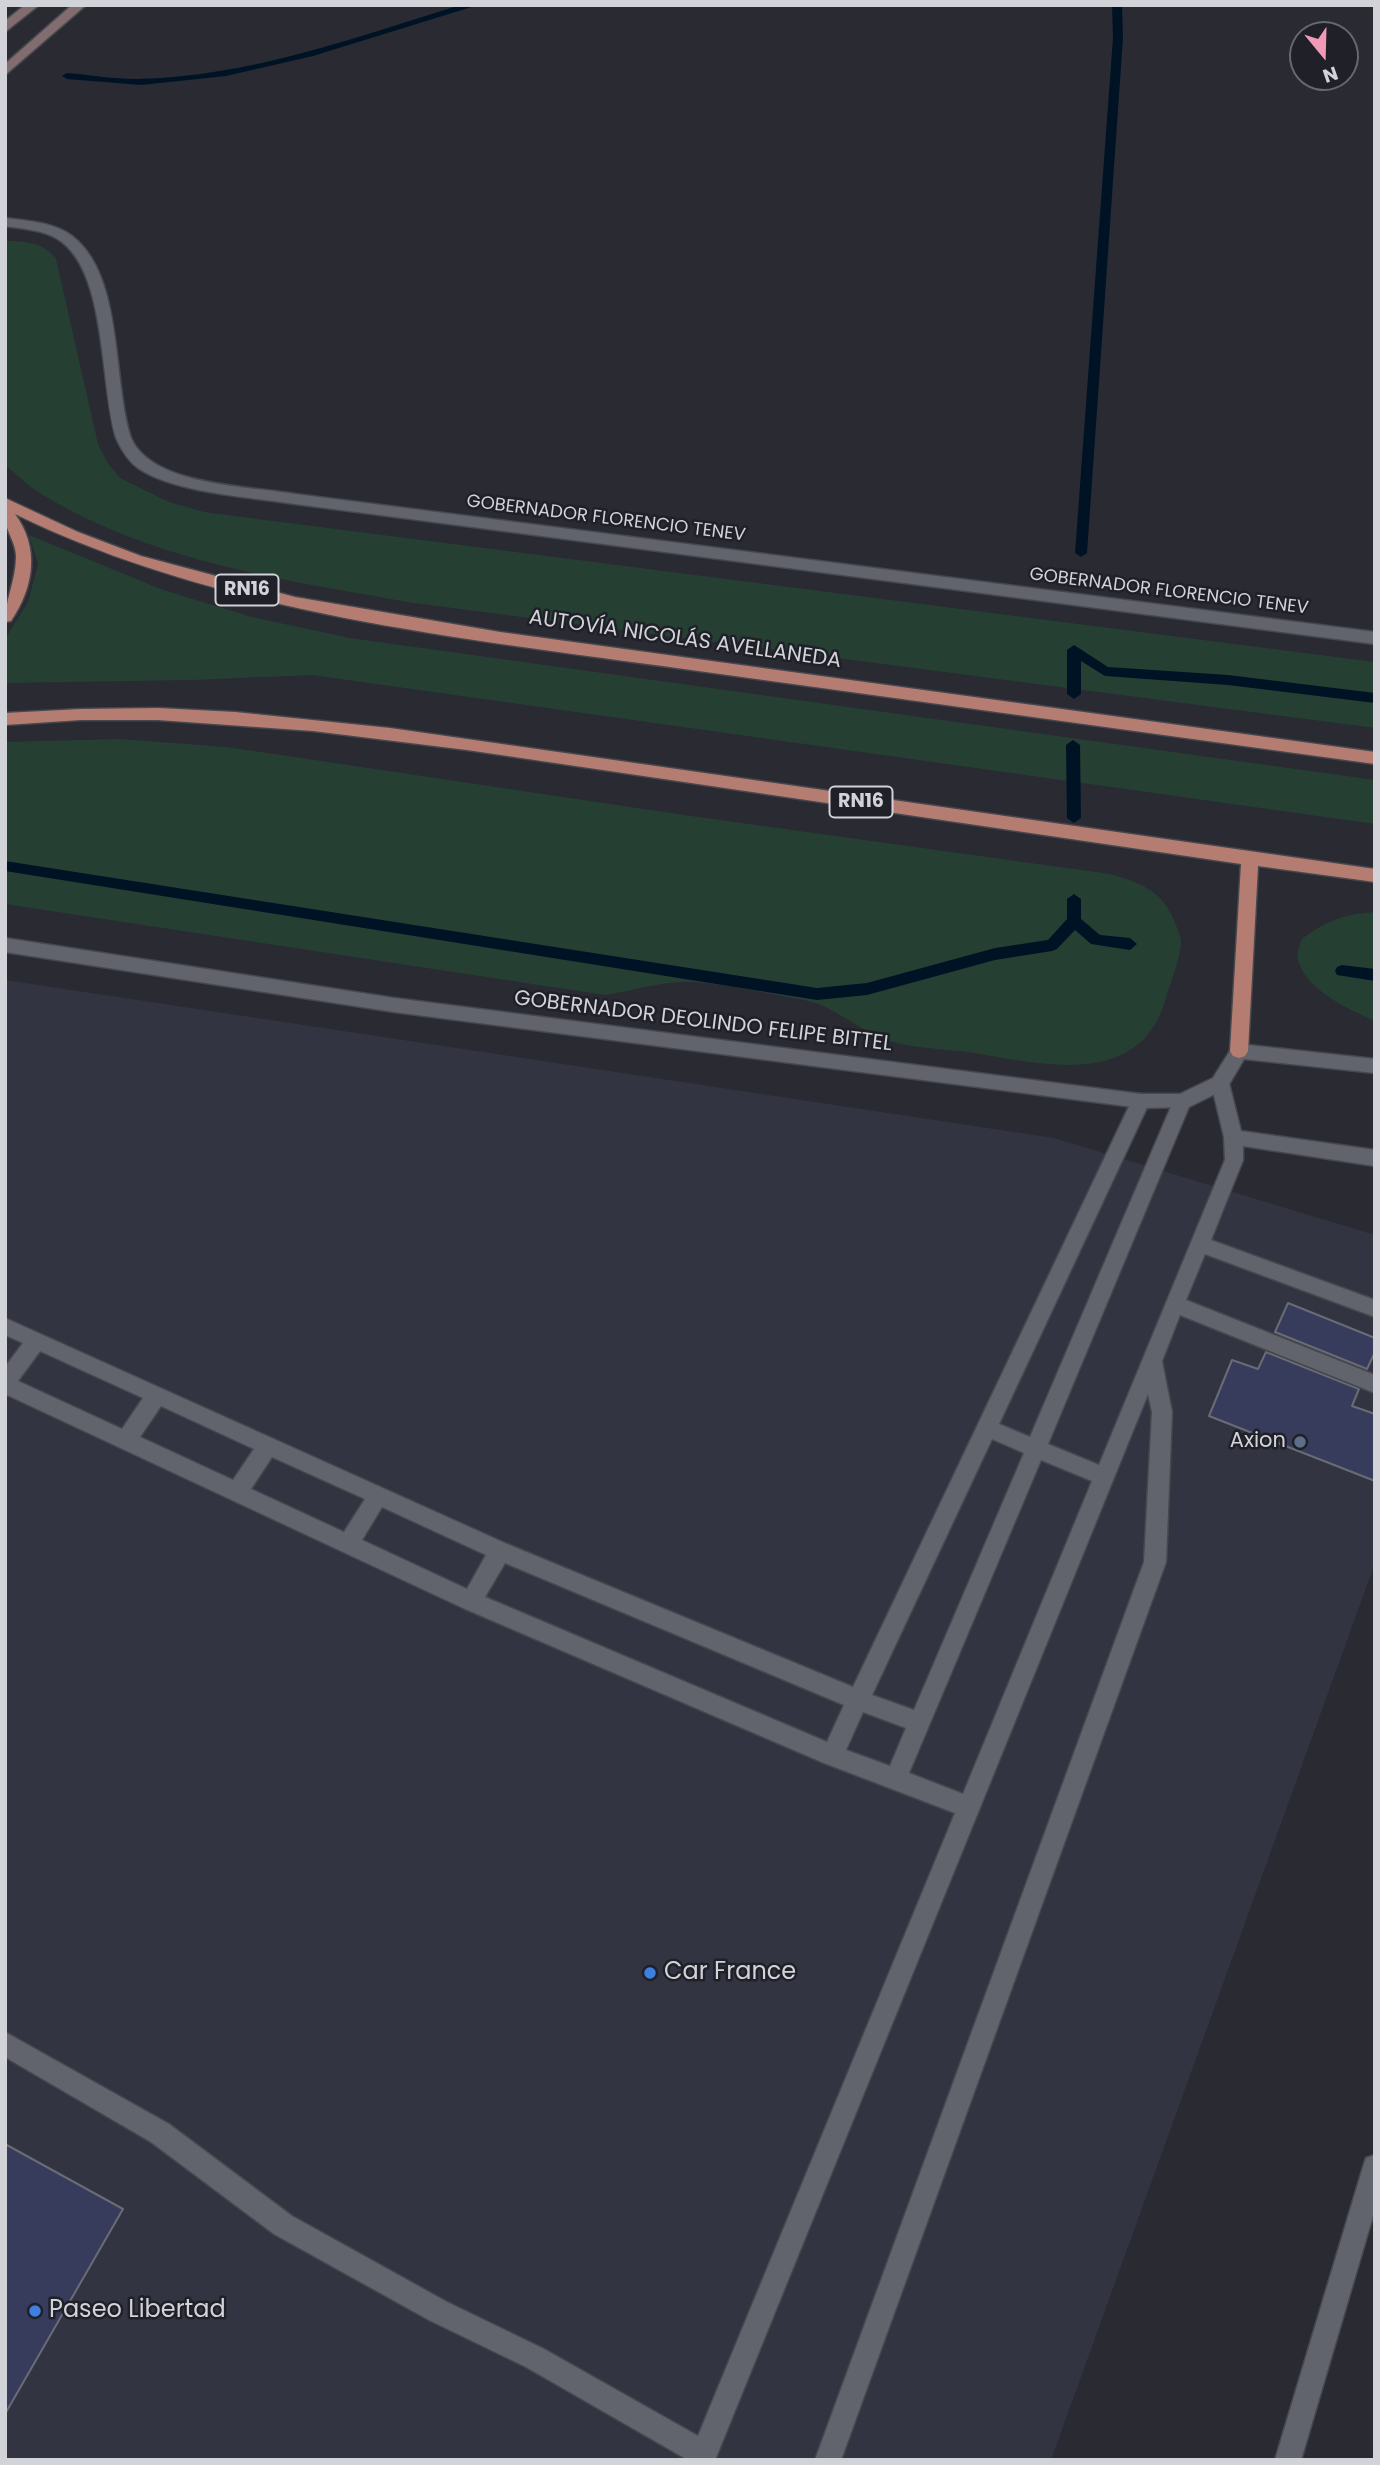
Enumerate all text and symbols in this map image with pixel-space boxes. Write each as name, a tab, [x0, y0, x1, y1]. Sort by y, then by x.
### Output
north arrow	[1289, 21, 1359, 91]
text: N	[1319, 59, 1342, 90]
street label: GOBERNADOR FLORENCIO TENEV	[465, 491, 747, 547]
street label: GOBERNADOR FLORENCIO TENEV	[1028, 564, 1310, 620]
road number: RN16	[216, 575, 278, 606]
street label: AUTOVÍA NICOLÁS AVELLANEDA	[527, 606, 843, 674]
road number: RN16	[830, 786, 892, 818]
street label: GOBERNADOR DEOLINDO FELIPE BITTEL	[513, 986, 893, 1058]
place label: Axion	[1230, 1429, 1286, 1455]
marker: Axion	[1292, 1434, 1308, 1450]
place label: Car France	[664, 1959, 796, 1987]
marker: Car France	[642, 1965, 658, 1981]
place label: Paseo Libertad	[49, 2297, 226, 2325]
marker: Paseo Libertad	[27, 2303, 43, 2319]

